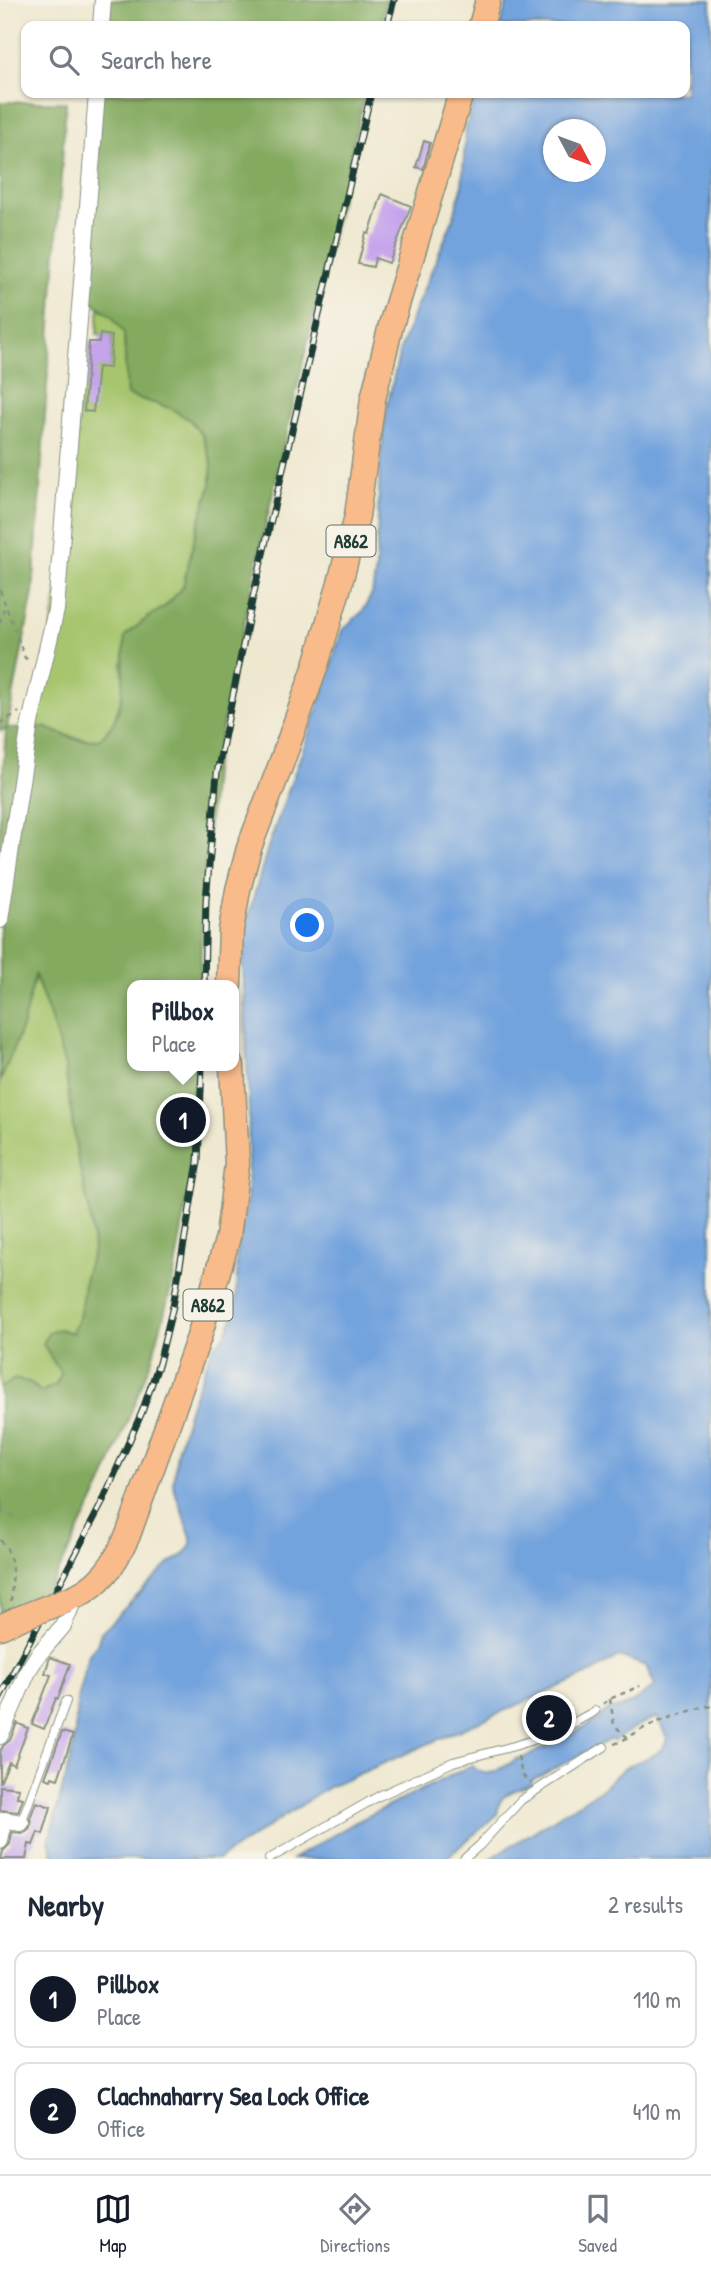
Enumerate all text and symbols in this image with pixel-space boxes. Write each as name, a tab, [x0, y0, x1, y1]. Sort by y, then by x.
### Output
search box	[21, 21, 690, 98]
icon: search	[45, 41, 83, 79]
text: Search here	[101, 42, 212, 77]
north arrow	[543, 119, 606, 182]
road number: A862	[326, 526, 376, 556]
your location	[290, 908, 324, 942]
popup	[127, 980, 239, 1071]
text: Pillbox	[152, 993, 214, 1028]
text: Place	[152, 1028, 196, 1059]
pin: 1	[160, 1094, 206, 1146]
road number: A862	[184, 1289, 232, 1320]
pin: 2	[526, 1692, 572, 1744]
text: Nearby	[28, 1885, 104, 1925]
text: 2 results	[608, 1889, 683, 1920]
text: Pillbox	[97, 1966, 159, 2001]
text: 1	[49, 1984, 57, 2015]
text: 110 m	[633, 1984, 681, 2015]
text: Place	[97, 2001, 141, 2032]
text: Clachnaharry Sea Lock Office	[97, 2078, 369, 2113]
text: 2	[48, 2096, 58, 2127]
text: 410 m	[633, 2096, 681, 2127]
text: Office	[97, 2113, 145, 2144]
tab: Map	[94, 2190, 132, 2258]
tab: Directions	[320, 2190, 390, 2258]
tab: Saved	[578, 2190, 617, 2258]

